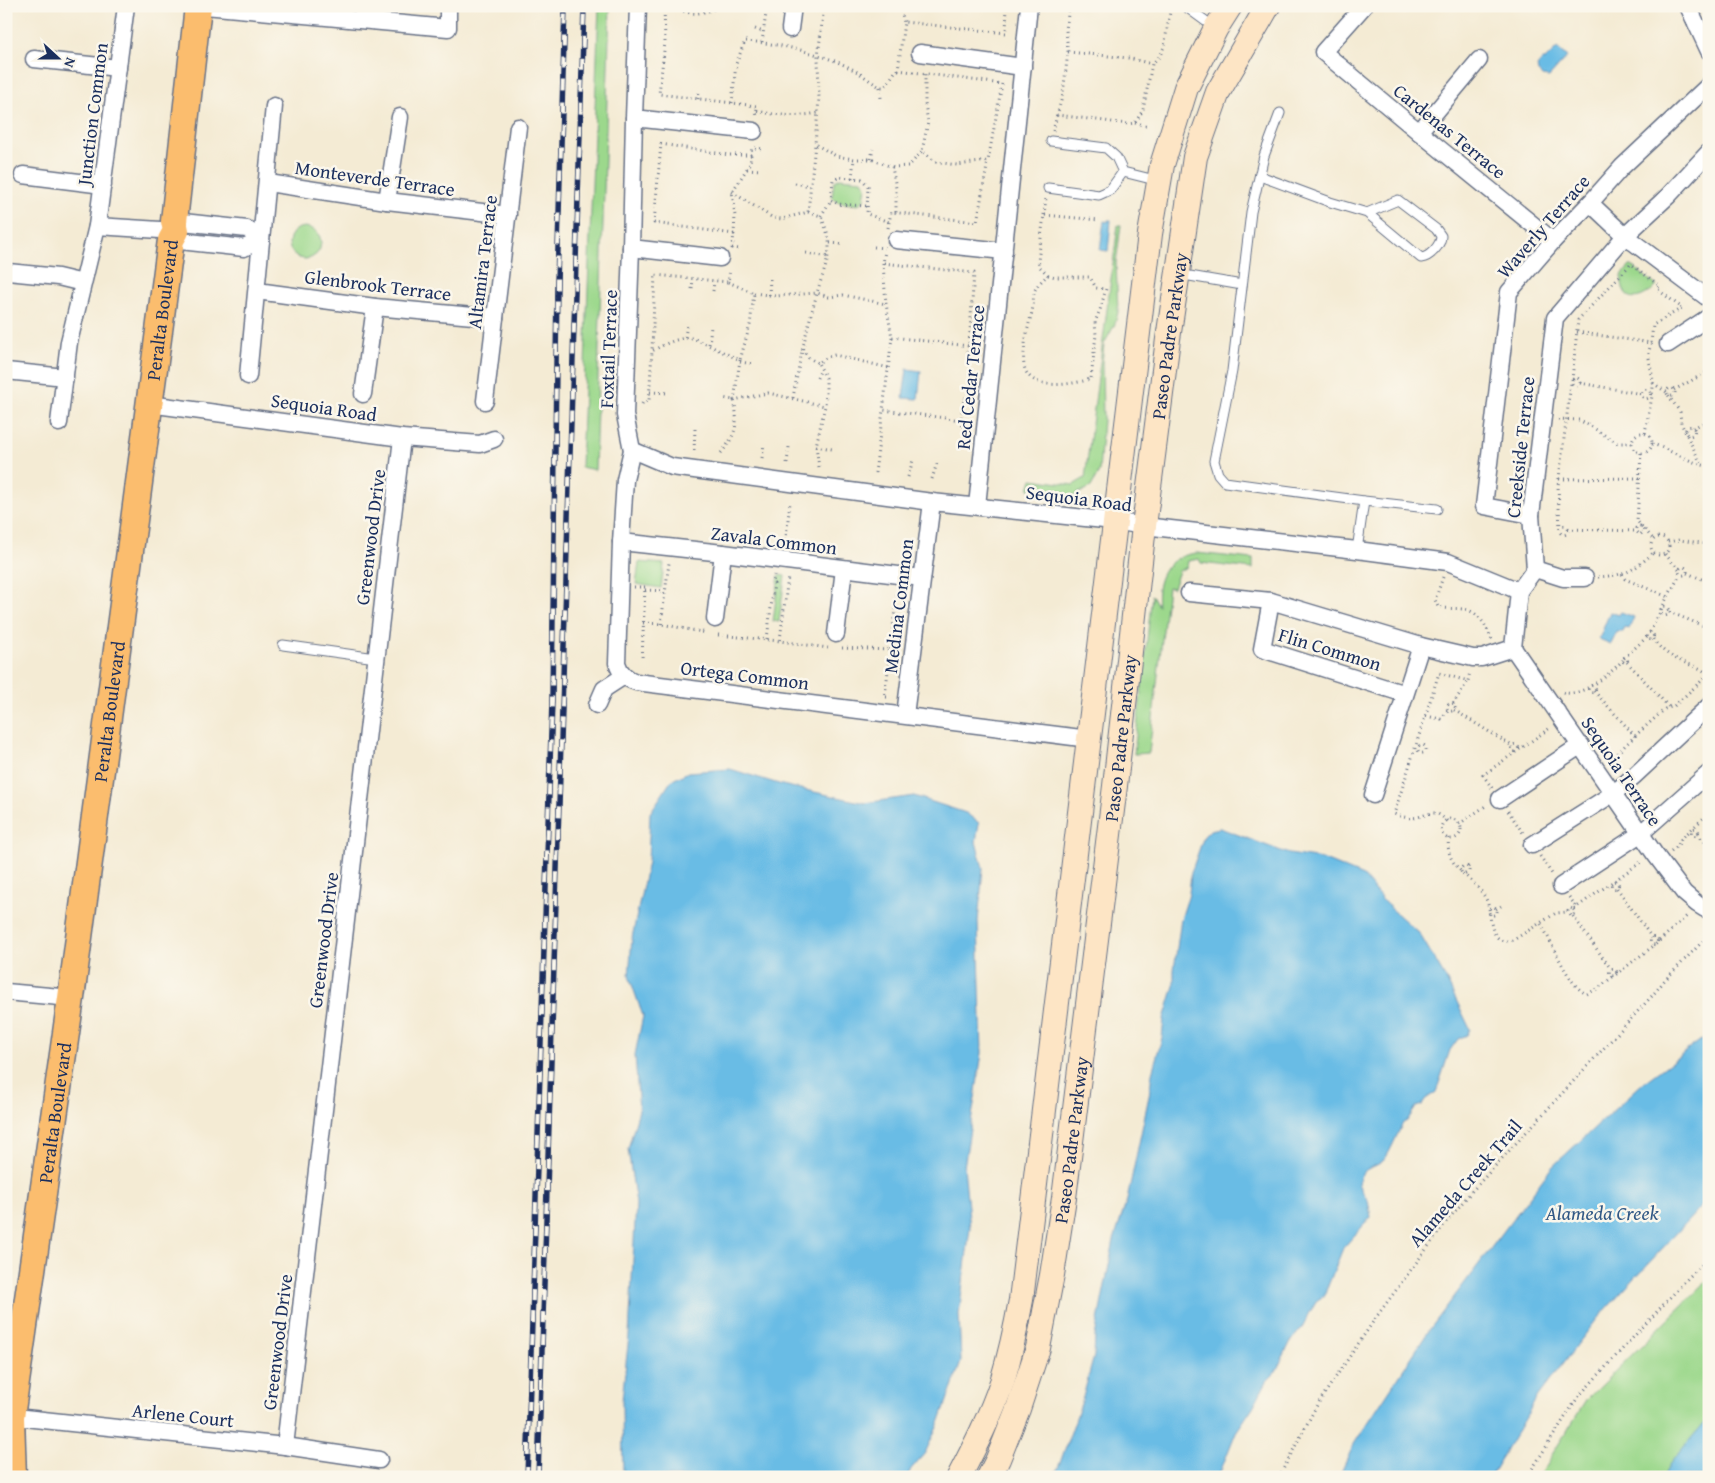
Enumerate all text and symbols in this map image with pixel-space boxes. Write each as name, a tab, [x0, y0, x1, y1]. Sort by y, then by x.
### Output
north arrow	[32, 32, 82, 82]
street label: Junction Common	[69, 41, 115, 189]
text: N	[59, 55, 81, 71]
street label: Cardenas Terrace	[1388, 77, 1512, 185]
street label: Monteverde Terrace	[293, 153, 457, 203]
street label: Waverly Terrace	[1490, 168, 1596, 284]
street label: Altamira Terrace	[460, 193, 504, 331]
street label: Peralta Boulevard	[139, 237, 185, 382]
street label: Paseo Padre Parkway	[1144, 250, 1195, 421]
street label: Glenbrook Terrace	[303, 262, 453, 308]
street label: Foxtail Terrace	[592, 289, 624, 409]
street label: Red Cedar Terrace	[948, 303, 992, 451]
street label: Creekside Terrace	[1499, 375, 1541, 519]
street label: Sequoia Road	[269, 386, 379, 428]
street label: Greenwood Drive	[348, 467, 392, 607]
street label: Sequoia Road	[1024, 478, 1134, 518]
street label: Zavala Common	[709, 518, 839, 562]
street label: Medina Common	[876, 537, 920, 675]
street label: Flin Common	[1275, 620, 1385, 678]
street label: Peralta Boulevard	[86, 638, 132, 784]
street label: Paseo Padre Parkway	[1097, 652, 1144, 823]
street label: Ortega Common	[679, 653, 811, 697]
street label: Sequoia Terrace	[1575, 710, 1669, 832]
street label: Greenwood Drive	[301, 870, 345, 1010]
street label: Peralta Boulevard	[31, 1040, 79, 1185]
street label: Paseo Padre Parkway	[1046, 1054, 1095, 1225]
street label: Alameda Creek Trail	[1402, 1113, 1528, 1253]
water label: Alameda Creek	[1544, 1198, 1659, 1227]
street label: Greenwood Drive	[255, 1272, 299, 1412]
street label: Arlene Court	[131, 1396, 236, 1434]

